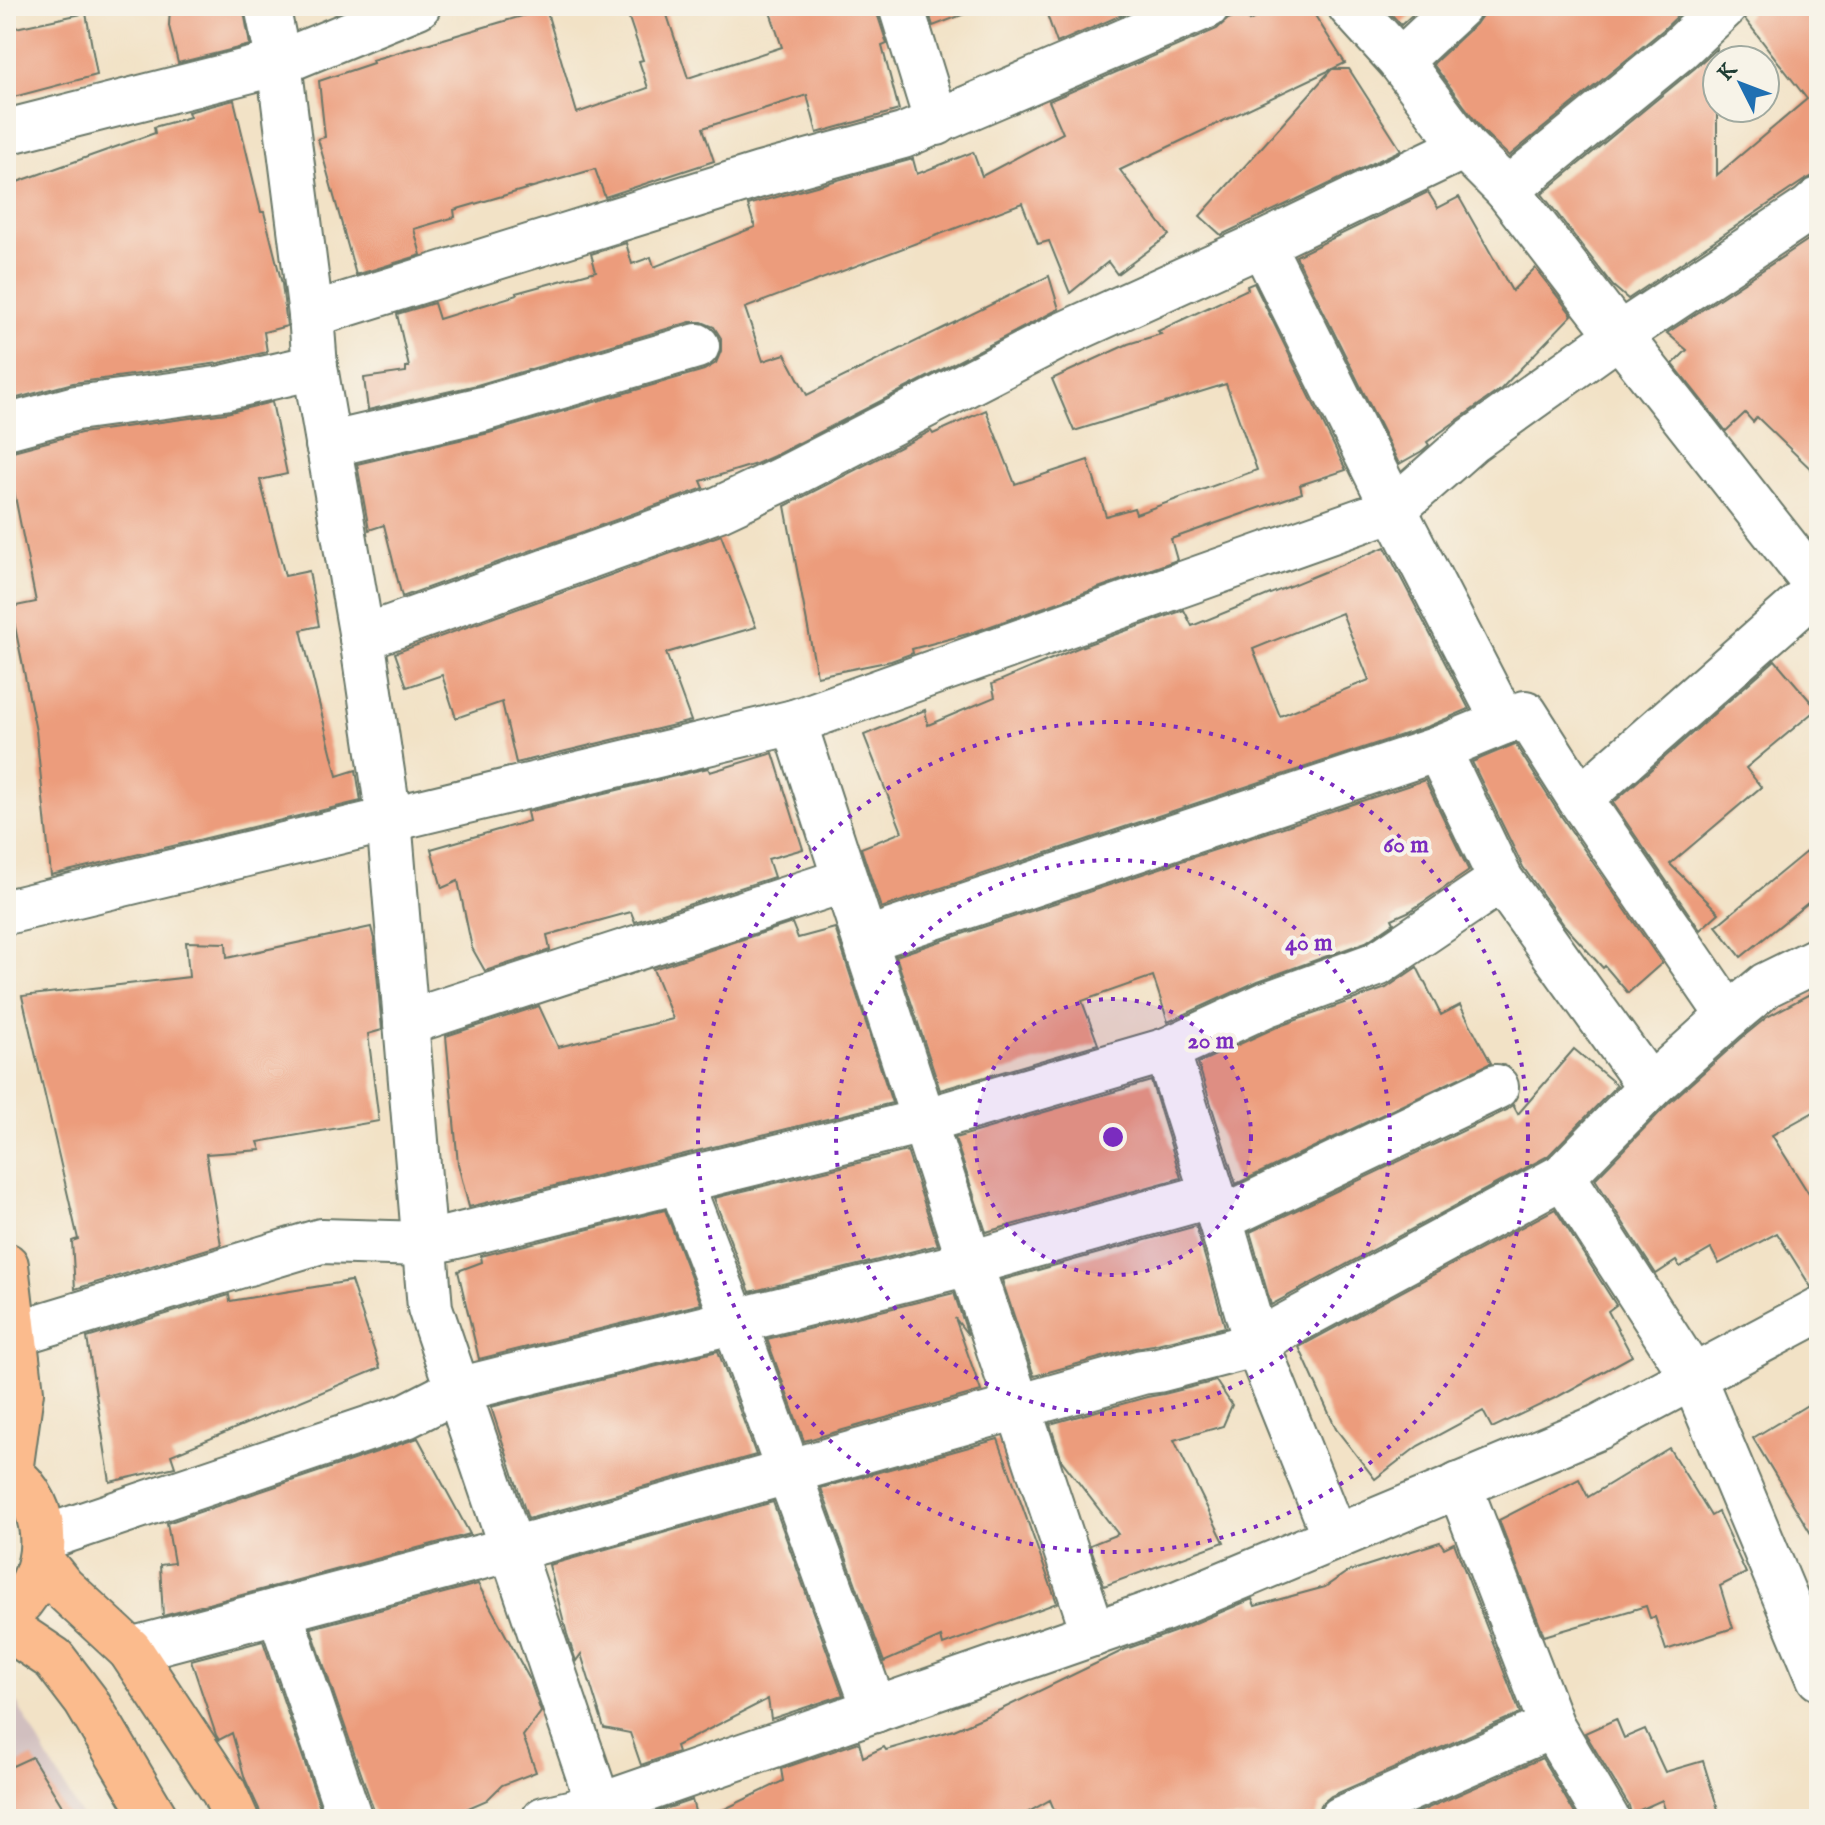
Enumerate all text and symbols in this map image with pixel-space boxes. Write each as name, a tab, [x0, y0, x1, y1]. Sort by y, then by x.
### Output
north arrow	[1701, 44, 1781, 124]
text: K	[1712, 56, 1744, 87]
text: 60 m	[1383, 830, 1429, 861]
text: 40 m	[1285, 928, 1333, 959]
text: 20 m	[1188, 1026, 1235, 1057]
centre of rings	[1099, 1123, 1127, 1151]

